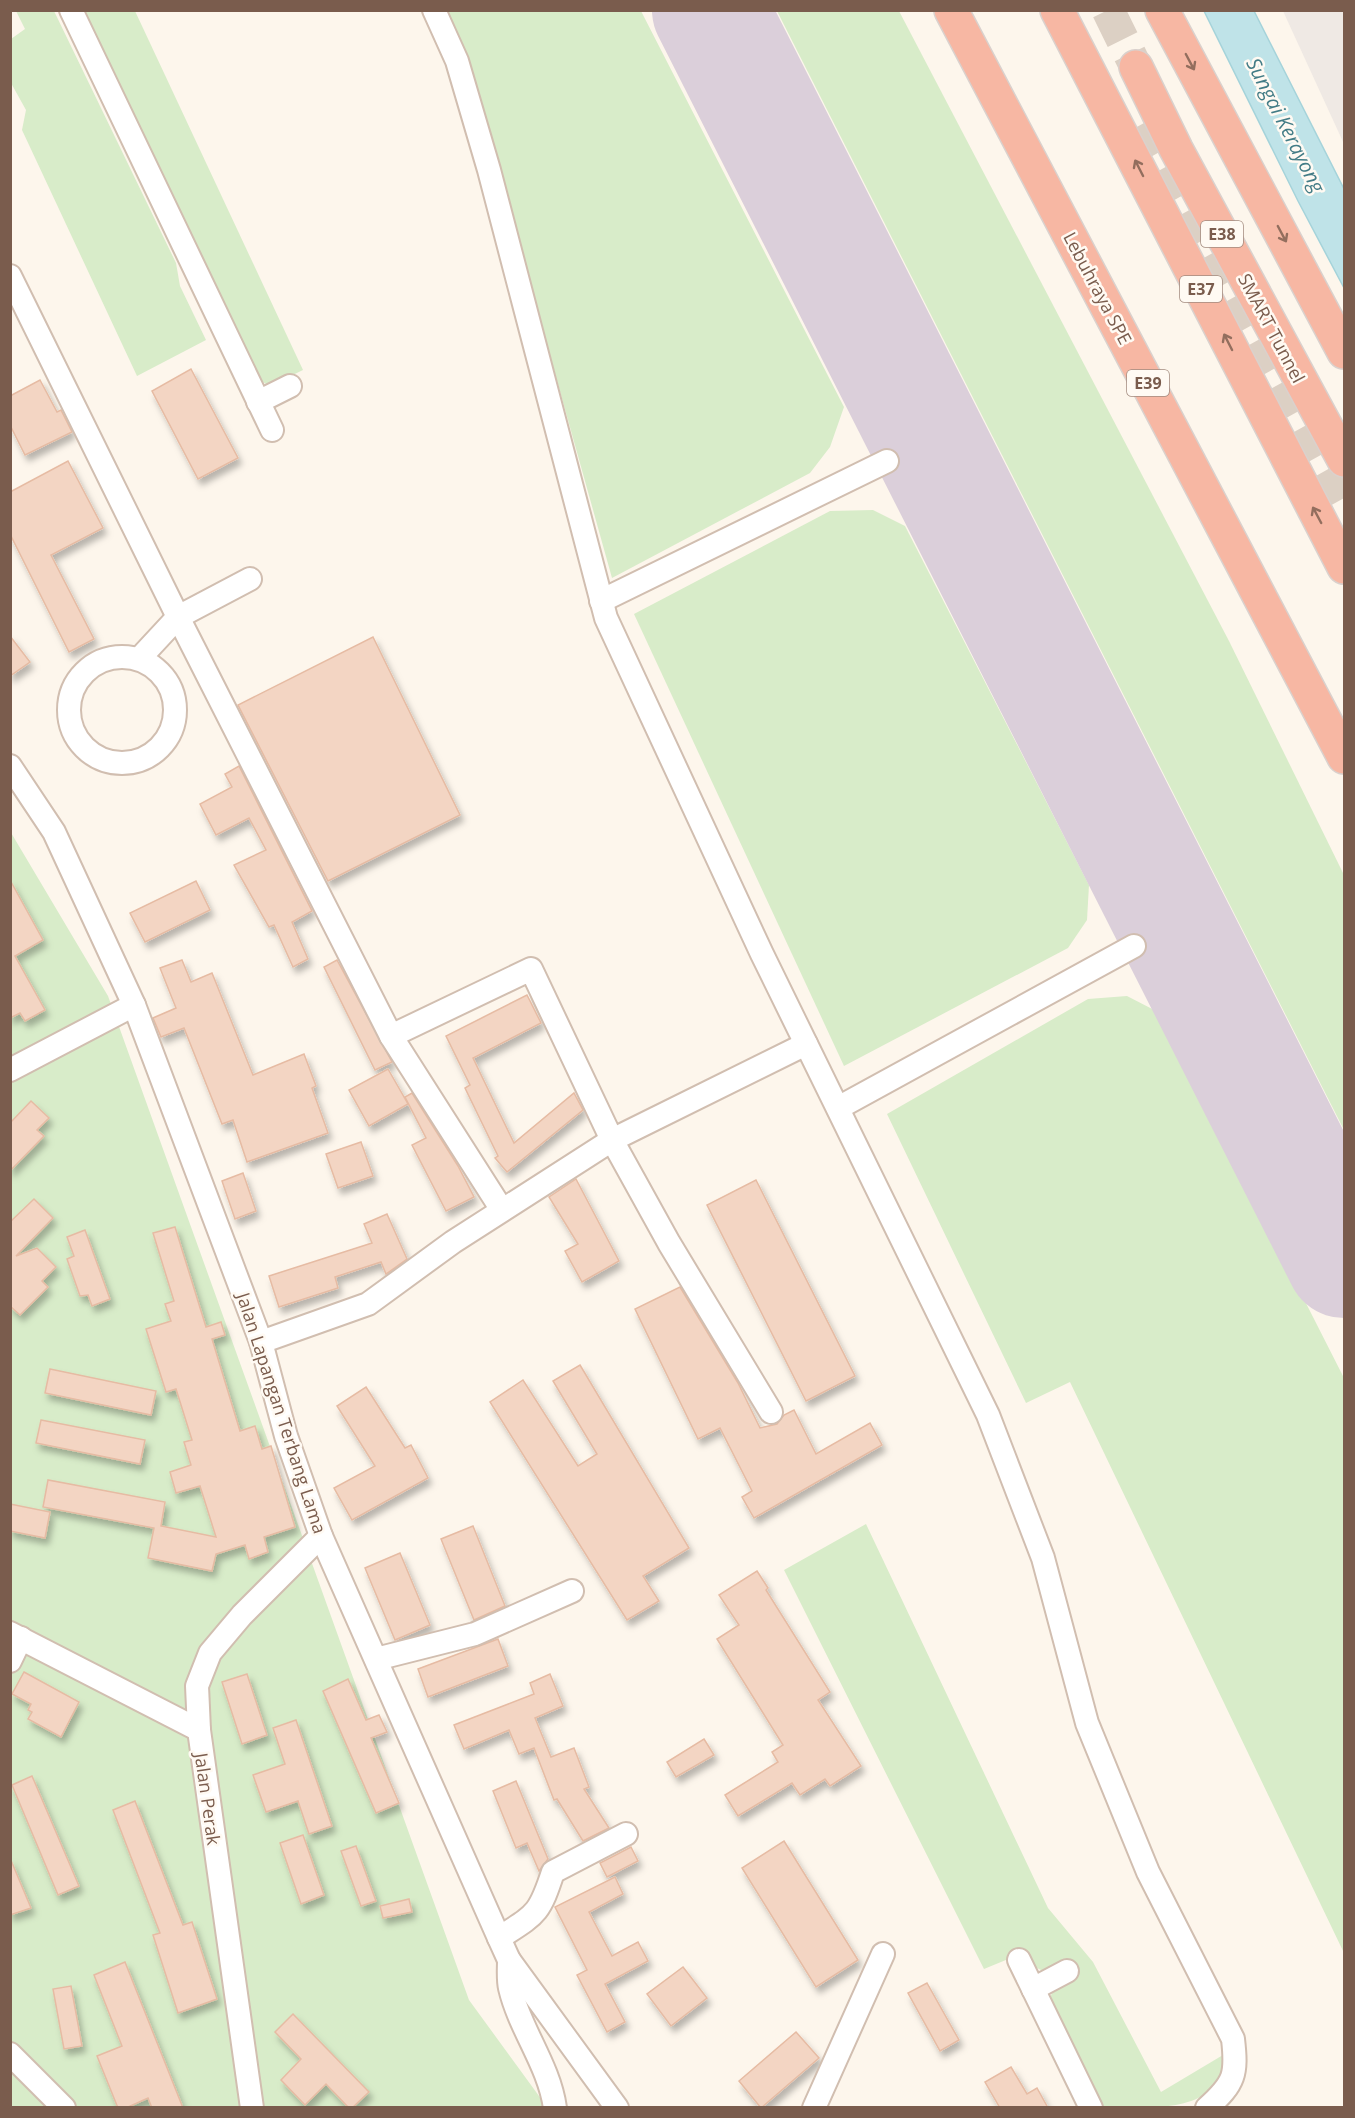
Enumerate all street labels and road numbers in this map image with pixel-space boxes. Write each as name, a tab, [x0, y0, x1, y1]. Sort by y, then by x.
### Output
road number: E38	[1201, 221, 1243, 247]
street label: Lebuhraya SPE	[1058, 227, 1138, 349]
street label: SMART Tunnel	[1233, 269, 1311, 387]
road number: E37	[1180, 276, 1222, 302]
road number: E39	[1127, 370, 1169, 396]
street label: Jalan Lapangan Terbang Lama	[231, 1288, 332, 1537]
street label: Jalan Perak	[189, 1749, 226, 1847]

